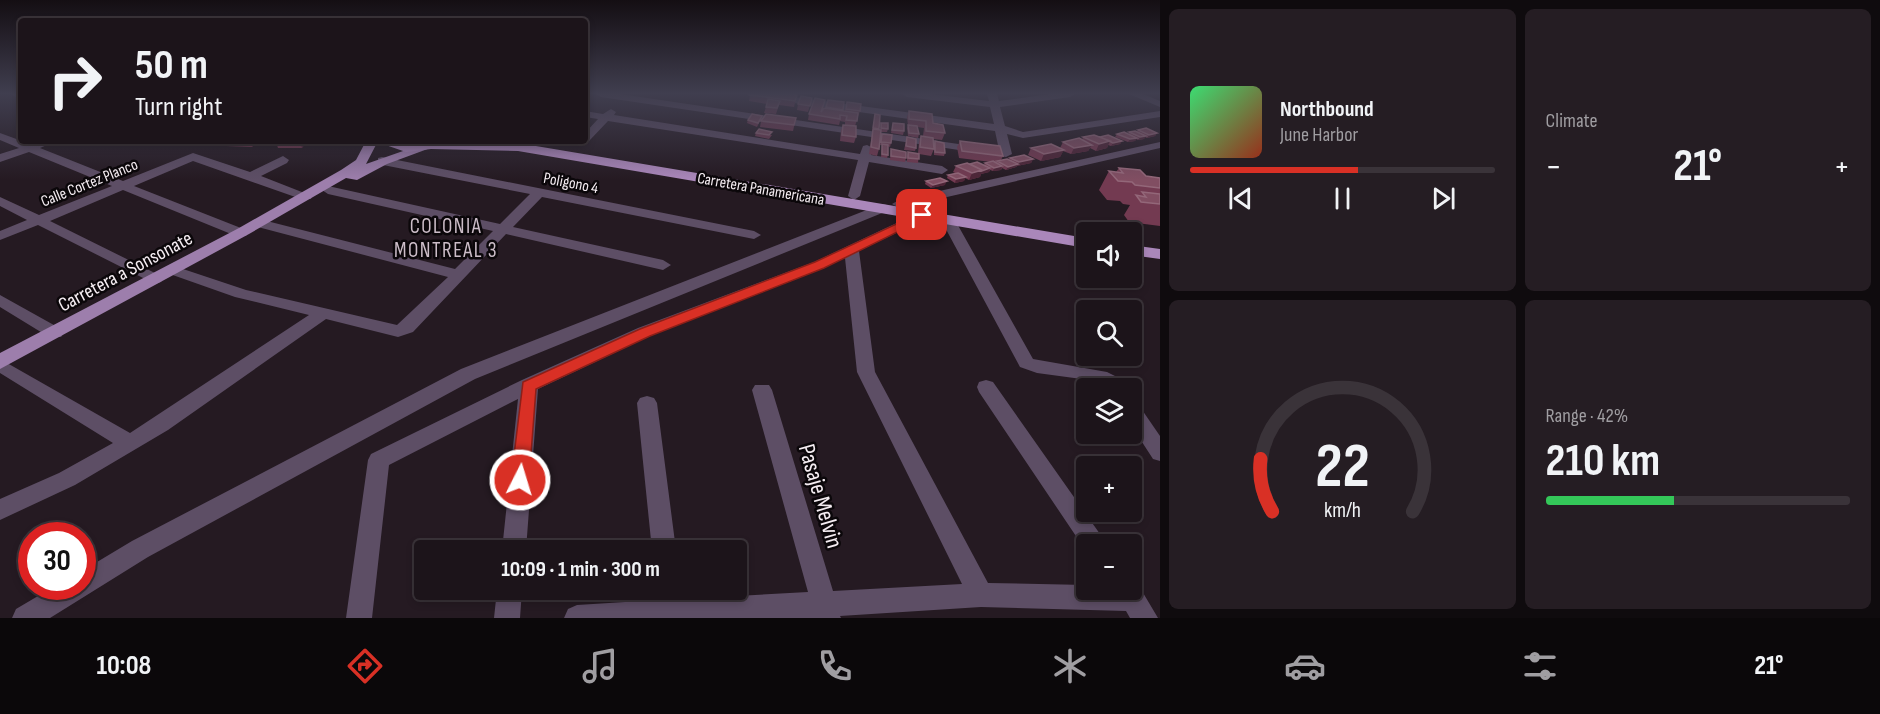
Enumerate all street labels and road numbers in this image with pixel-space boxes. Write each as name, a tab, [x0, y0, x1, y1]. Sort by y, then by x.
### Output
street label: Calle Cortez Planco	[38, 155, 141, 211]
street label: Poligono 4	[542, 169, 600, 198]
street label: Carretera Panamericana	[696, 169, 826, 210]
street label: Carretera a Sonsonate	[54, 226, 197, 317]
street label: Pasaje Melvin	[792, 441, 849, 552]

